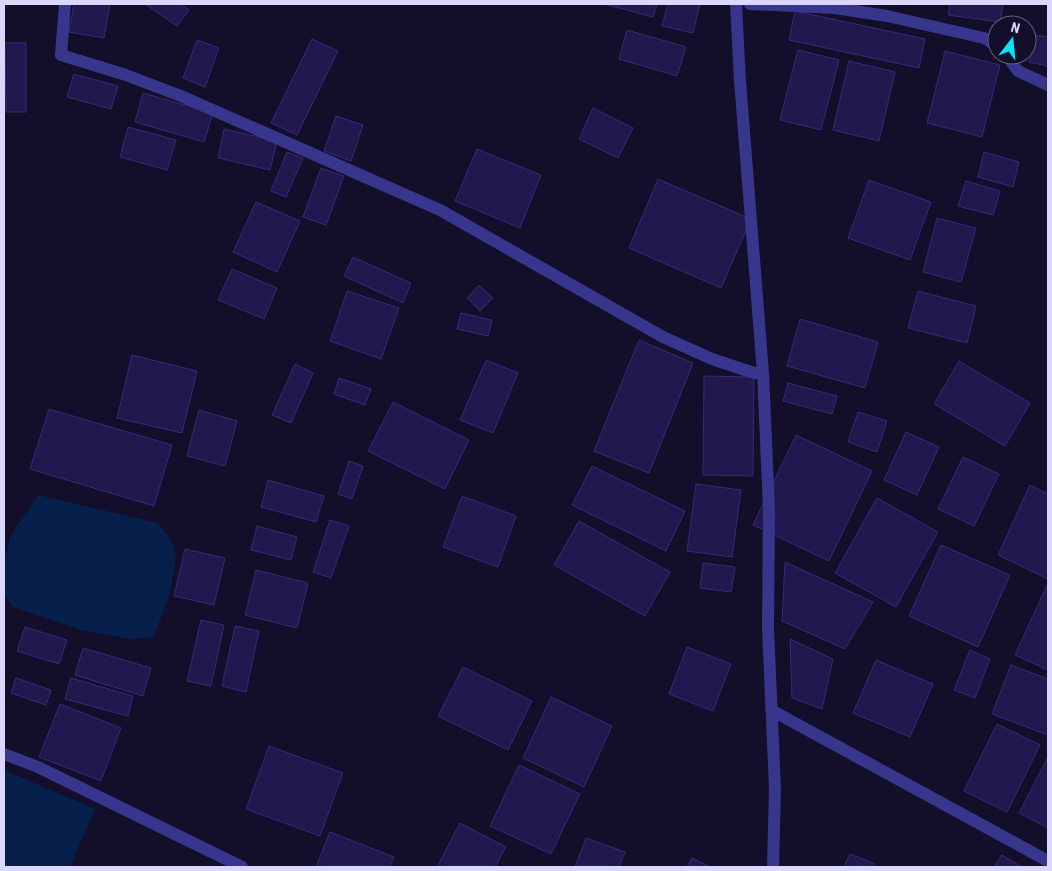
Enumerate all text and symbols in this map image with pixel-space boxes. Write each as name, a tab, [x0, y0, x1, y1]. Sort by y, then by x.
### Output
north arrow	[987, 15, 1037, 65]
text: N	[1009, 19, 1022, 36]

